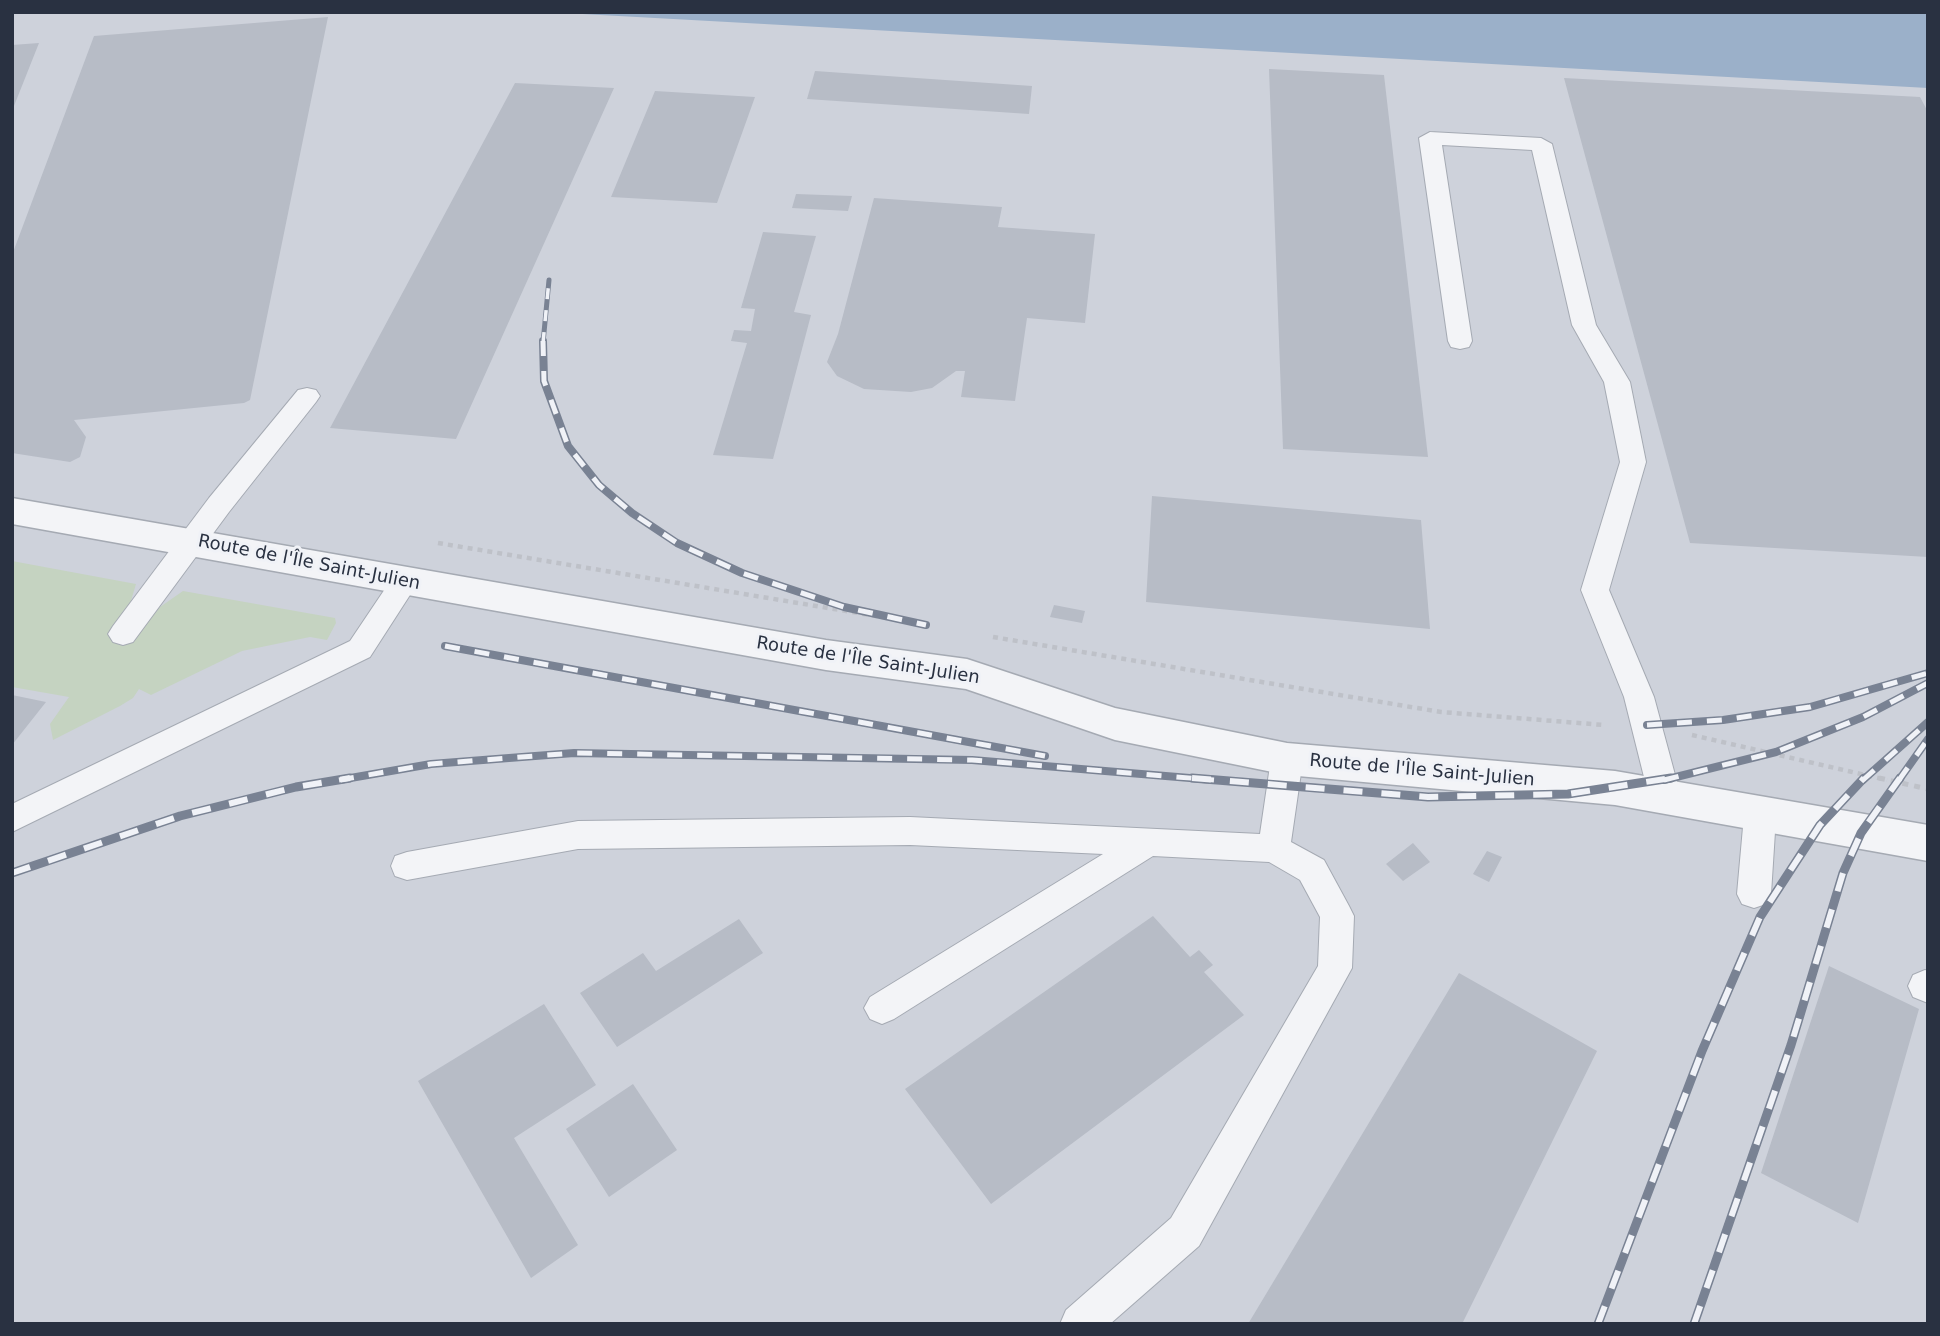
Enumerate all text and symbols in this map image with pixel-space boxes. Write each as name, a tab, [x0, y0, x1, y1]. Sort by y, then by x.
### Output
street label: Route de l'Île Saint-Julien	[196, 531, 422, 595]
street label: Route de l'Île Saint-Julien	[755, 633, 981, 689]
street label: Route de l'Île Saint-Julien	[1309, 750, 1535, 792]

